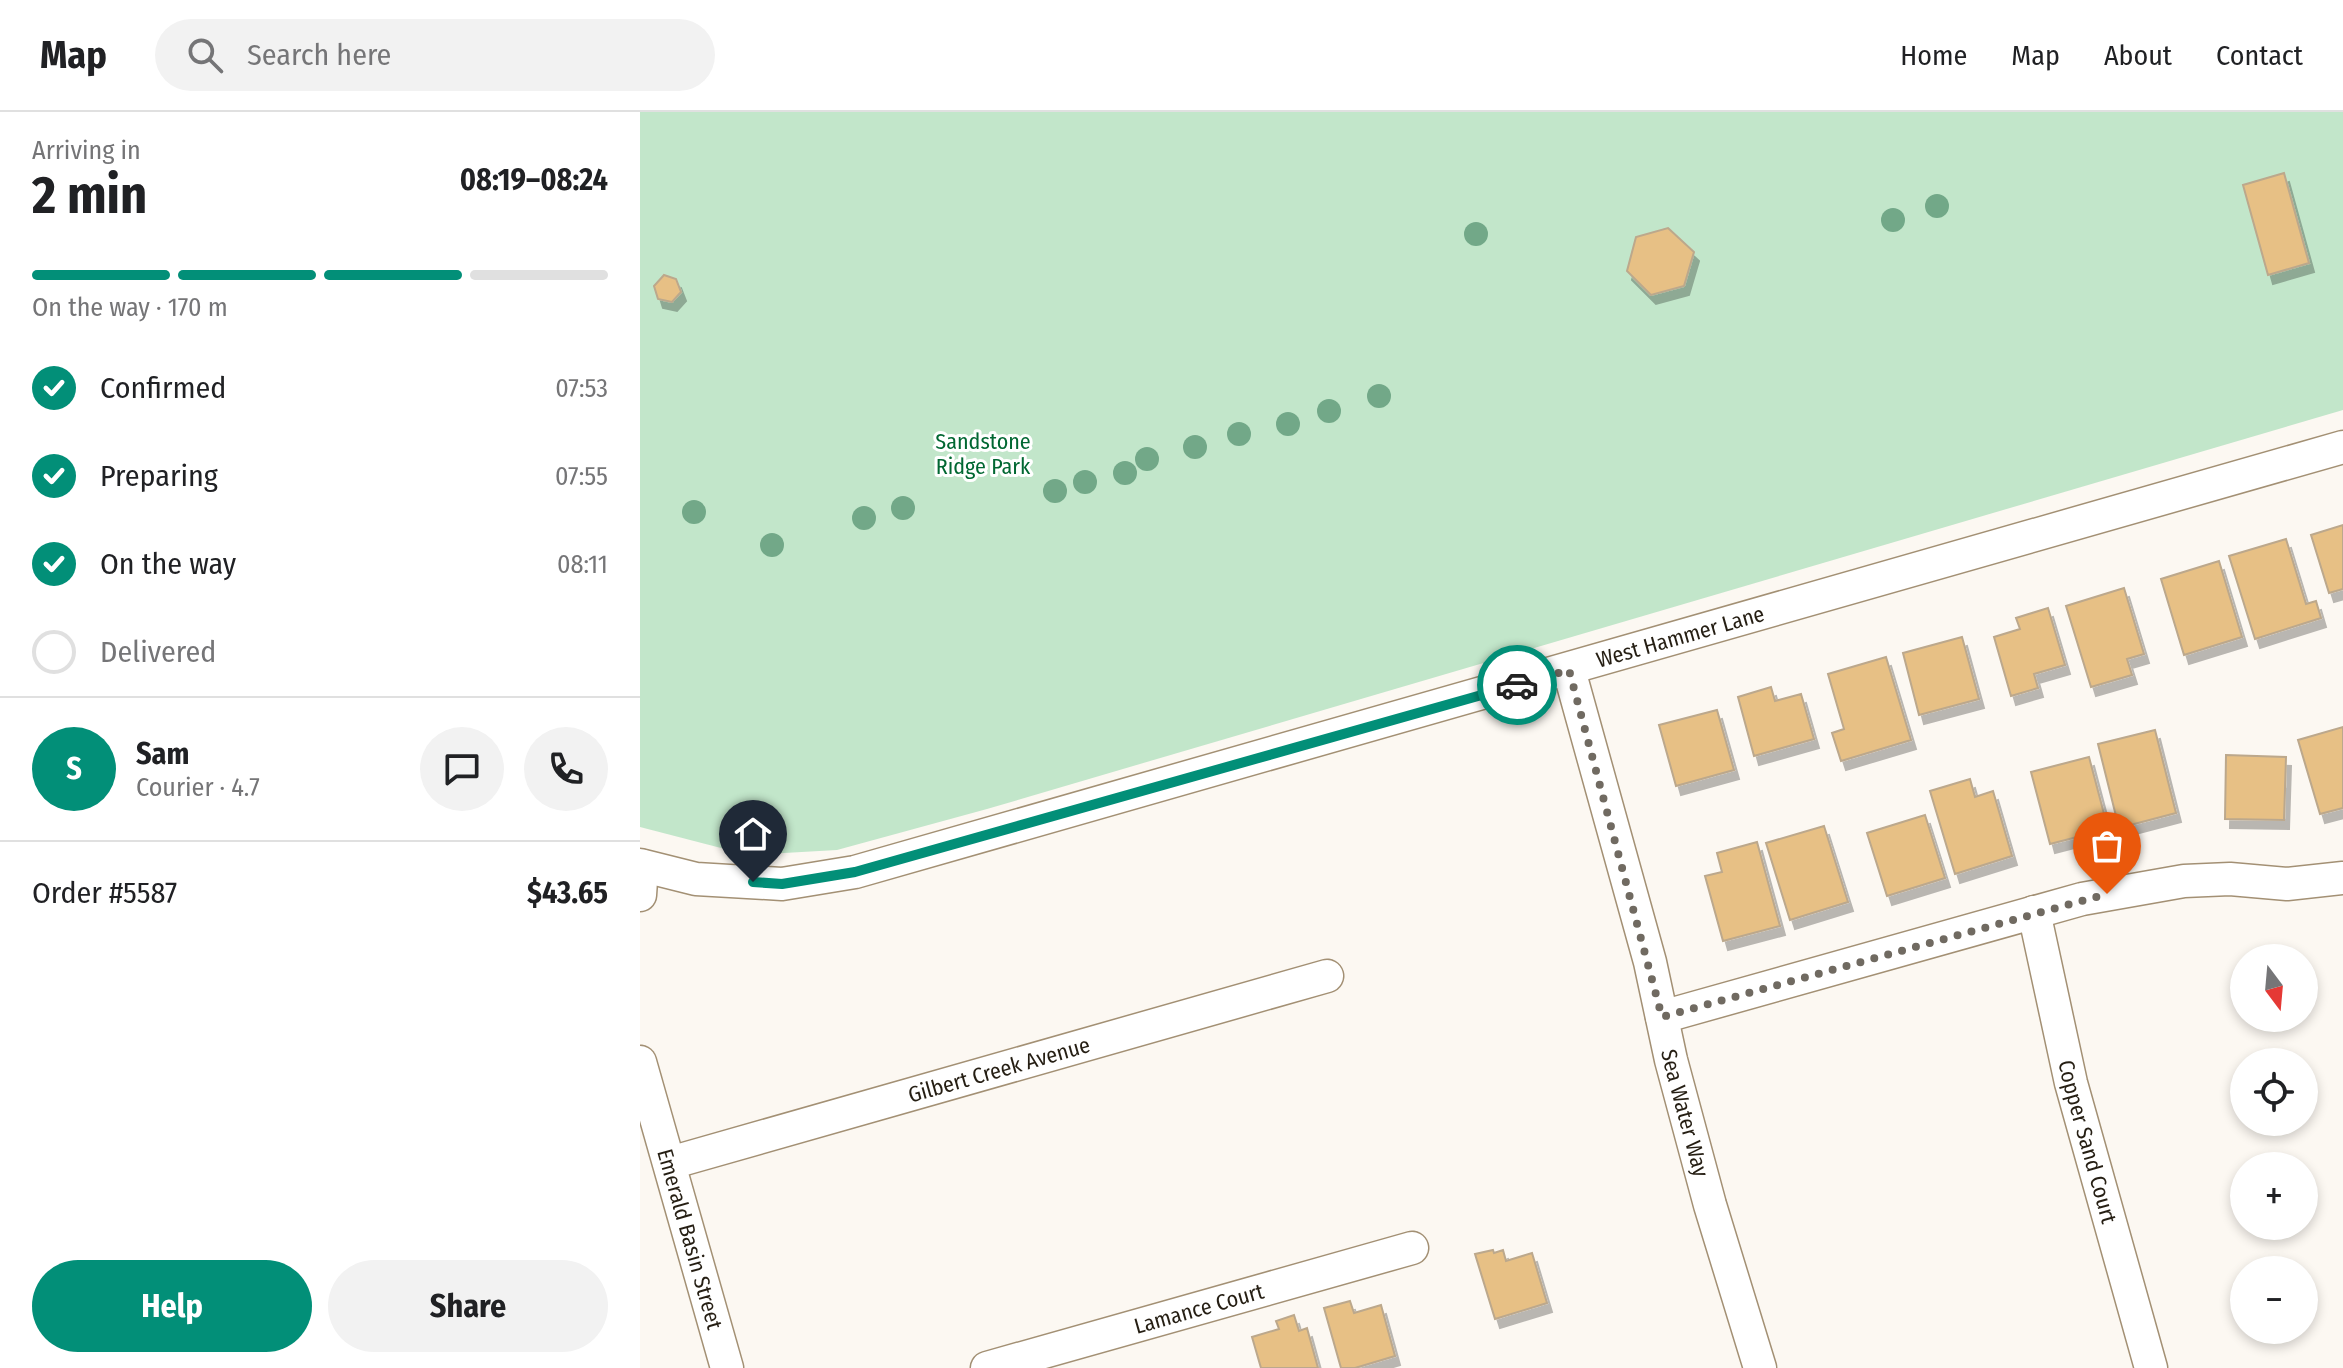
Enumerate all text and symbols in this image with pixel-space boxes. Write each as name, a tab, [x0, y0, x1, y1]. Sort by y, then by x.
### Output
search box	[155, 19, 715, 91]
text: Map	[40, 32, 107, 78]
icon: search	[183, 33, 227, 77]
text: Search here	[247, 37, 391, 73]
text: Home	[1900, 39, 1967, 72]
text: Map	[2011, 39, 2060, 72]
text: About	[2104, 39, 2172, 72]
text: Contact	[2216, 39, 2303, 72]
text: Arriving in	[32, 135, 141, 166]
text: 08:19–08:24	[460, 162, 608, 198]
text: 2 min	[32, 164, 147, 227]
text: On the way · 170 m	[32, 292, 228, 323]
icon: check	[32, 366, 76, 410]
text: Confirmed	[100, 370, 226, 406]
text: 07:53	[555, 373, 608, 404]
park label: Sandstone Ridge Park	[935, 428, 1031, 480]
icon: check	[32, 454, 76, 498]
text: Preparing	[100, 458, 218, 494]
text: 07:55	[555, 461, 608, 492]
icon: check	[32, 542, 76, 586]
text: On the way	[100, 546, 236, 582]
text: 08:11	[557, 549, 608, 580]
street label: West Hammer Lane	[1593, 600, 1767, 674]
text: Delivered	[100, 634, 216, 670]
courier	[1477, 645, 1557, 725]
icon: car	[1495, 663, 1539, 707]
button: chat	[420, 727, 504, 811]
button: phone	[524, 727, 608, 811]
text: Sam	[136, 736, 189, 772]
text: S	[66, 751, 82, 787]
text: Courier · 4.7	[136, 772, 260, 803]
pin	[719, 800, 787, 882]
icon: home	[731, 812, 775, 856]
pin	[2073, 812, 2141, 894]
icon: bag	[2085, 824, 2129, 868]
text: Order #5587	[32, 875, 177, 911]
text: $43.65	[527, 875, 608, 911]
north arrow	[2230, 944, 2318, 1032]
map controls	[2230, 944, 2318, 1344]
street label: Gilbert Creek Avenue	[905, 1031, 1093, 1109]
street label: Sea Water Way	[1655, 1047, 1715, 1180]
button: locate	[2230, 1048, 2318, 1136]
street label: Copper Sand Court	[2052, 1058, 2123, 1227]
street label: Emerald Basin Street	[651, 1146, 729, 1333]
button: +	[2230, 1152, 2318, 1240]
button: −	[2230, 1256, 2318, 1344]
button: Help	[32, 1260, 312, 1352]
button: Share	[328, 1260, 608, 1352]
street label: Lamance Court	[1131, 1277, 1268, 1340]

